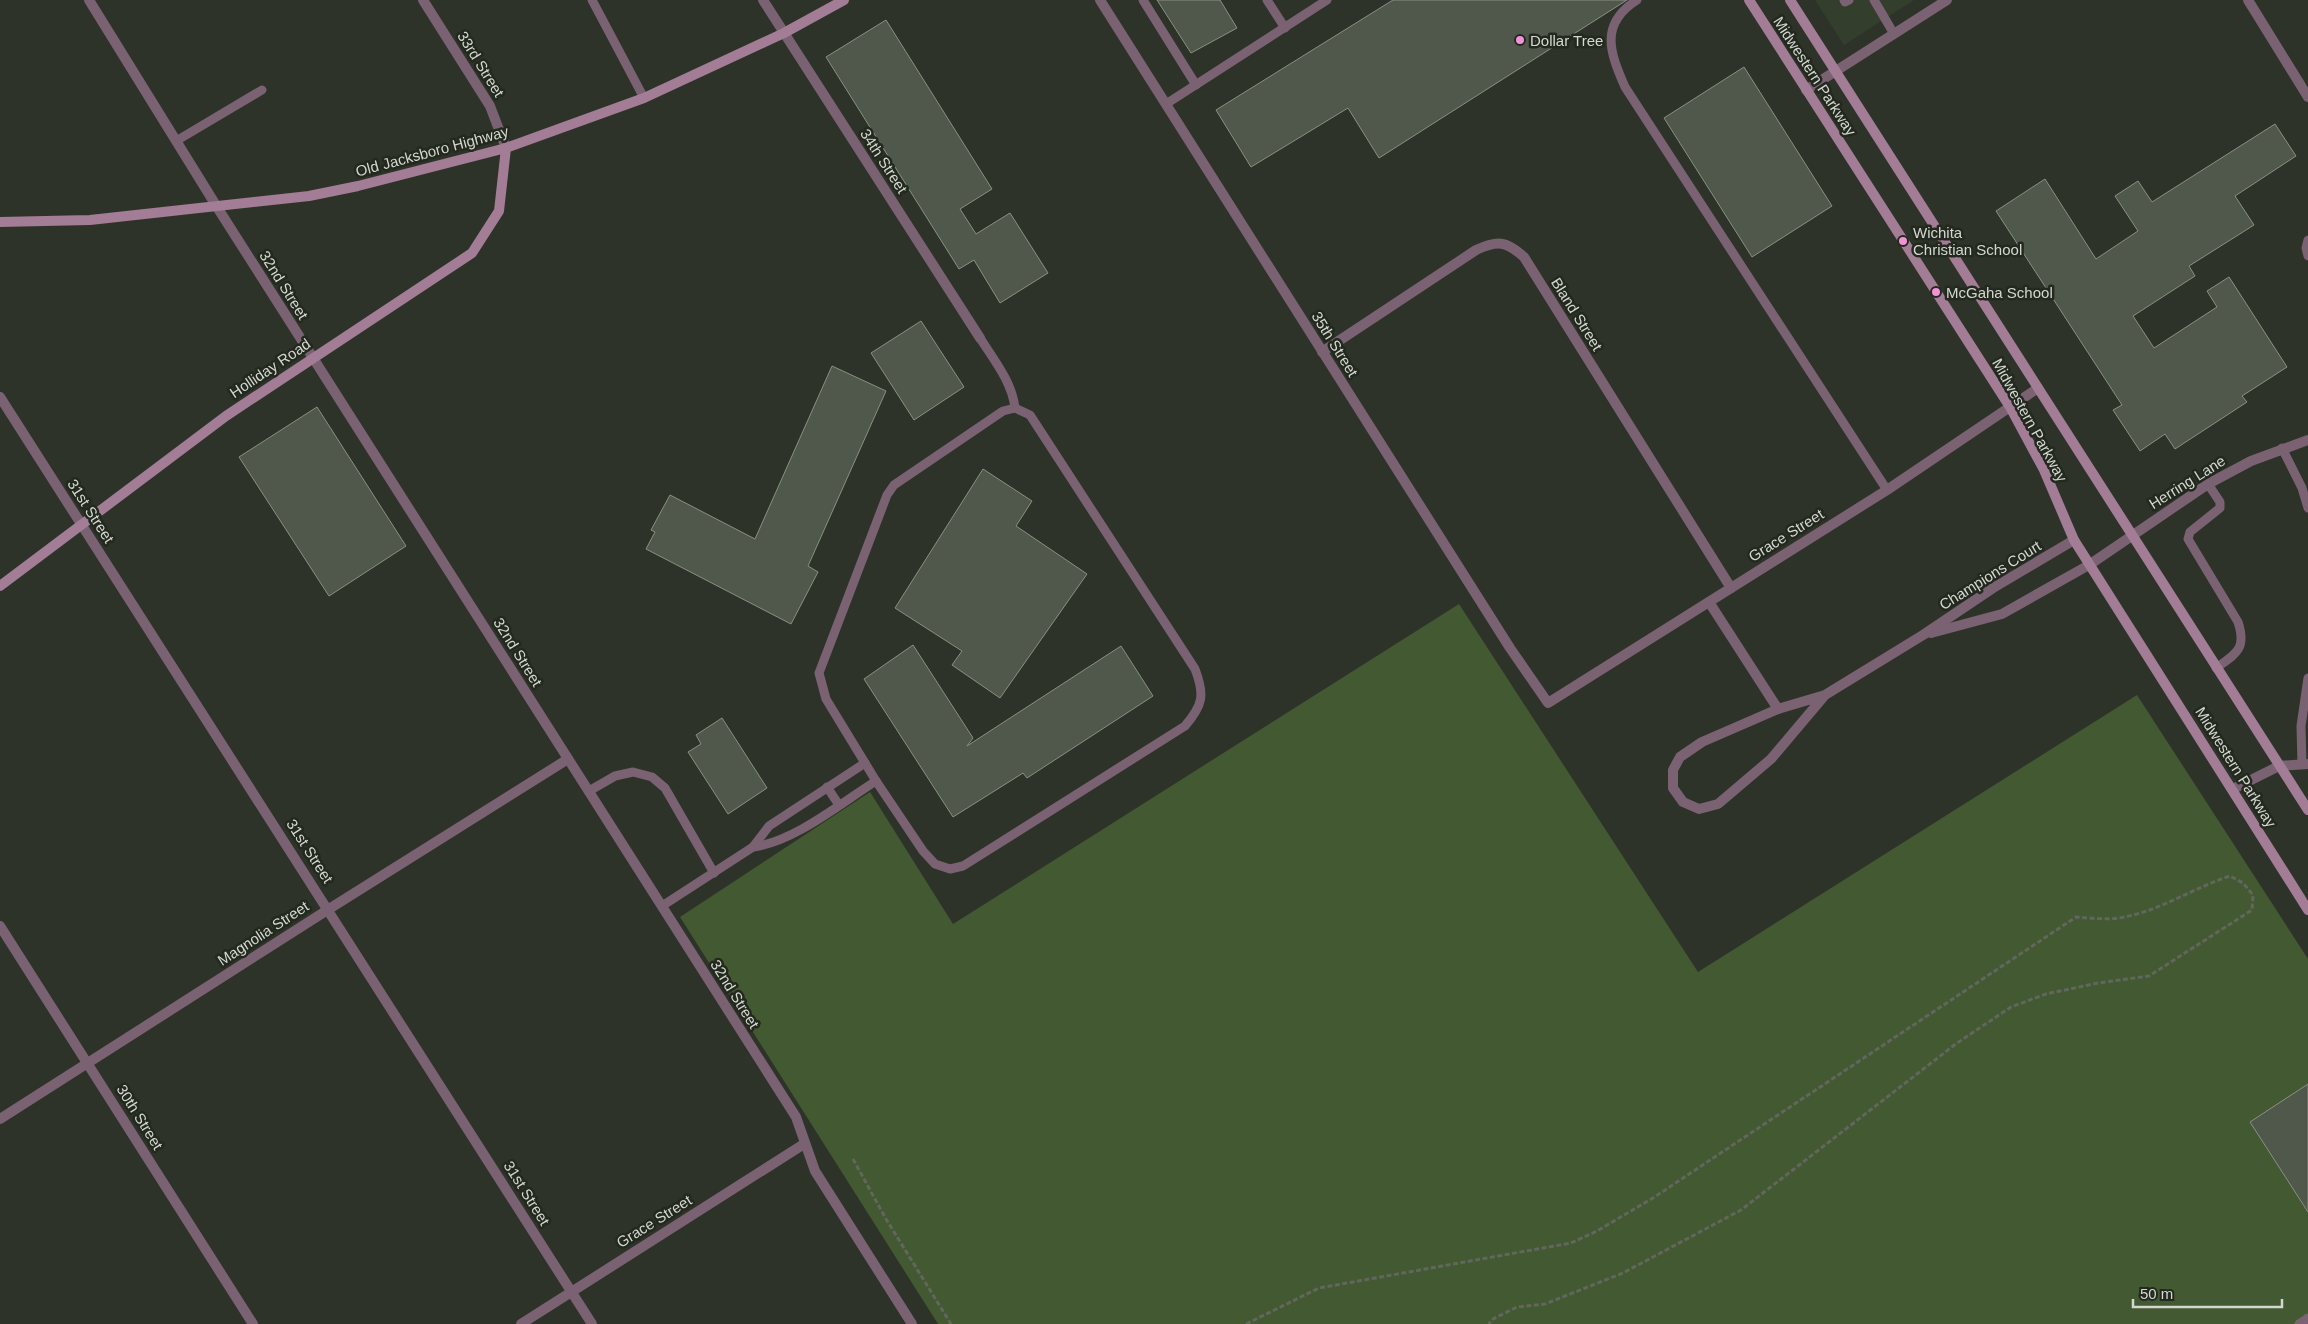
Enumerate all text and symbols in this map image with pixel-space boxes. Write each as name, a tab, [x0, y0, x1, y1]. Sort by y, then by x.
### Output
street label: Midwestern Parkway	[1770, 13, 1860, 139]
street label: 33rd Street	[454, 28, 508, 101]
place label: Dollar Tree	[1530, 32, 1603, 49]
marker: Dollar Tree	[1514, 34, 1526, 46]
street label: Old Jacksboro Highway	[354, 122, 511, 180]
street label: 34th Street	[857, 126, 912, 197]
place label: Wichita Christian School	[1913, 224, 2022, 258]
marker: Wichita Christian School	[1897, 235, 1909, 247]
street label: 32nd Street	[256, 248, 312, 323]
street label: Bland Street	[1548, 274, 1607, 354]
place label: McGaha School	[1946, 284, 2053, 301]
marker: McGaha School	[1930, 286, 1942, 298]
street label: 35th Street	[1308, 308, 1362, 380]
street label: Holliday Road	[227, 335, 313, 401]
street label: Midwestern Parkway	[1989, 355, 2071, 485]
street label: Herring Lane	[2146, 452, 2228, 512]
street label: 31st Street	[64, 476, 118, 547]
street label: Grace Street	[1745, 505, 1827, 565]
street label: Champions Court	[1936, 536, 2045, 613]
street label: 32nd Street	[490, 615, 546, 690]
street label: Midwestern Parkway	[2192, 704, 2280, 831]
street label: 31st Street	[283, 816, 337, 887]
street label: Magnolia Street	[214, 897, 312, 969]
street label: 32nd Street	[707, 957, 763, 1032]
street label: 30th Street	[113, 1081, 167, 1153]
street label: 31st Street	[501, 1158, 554, 1229]
street label: Grace Street	[613, 1191, 695, 1251]
scale bar	[2133, 1276, 2282, 1308]
text: 50 m	[2140, 1285, 2173, 1302]

